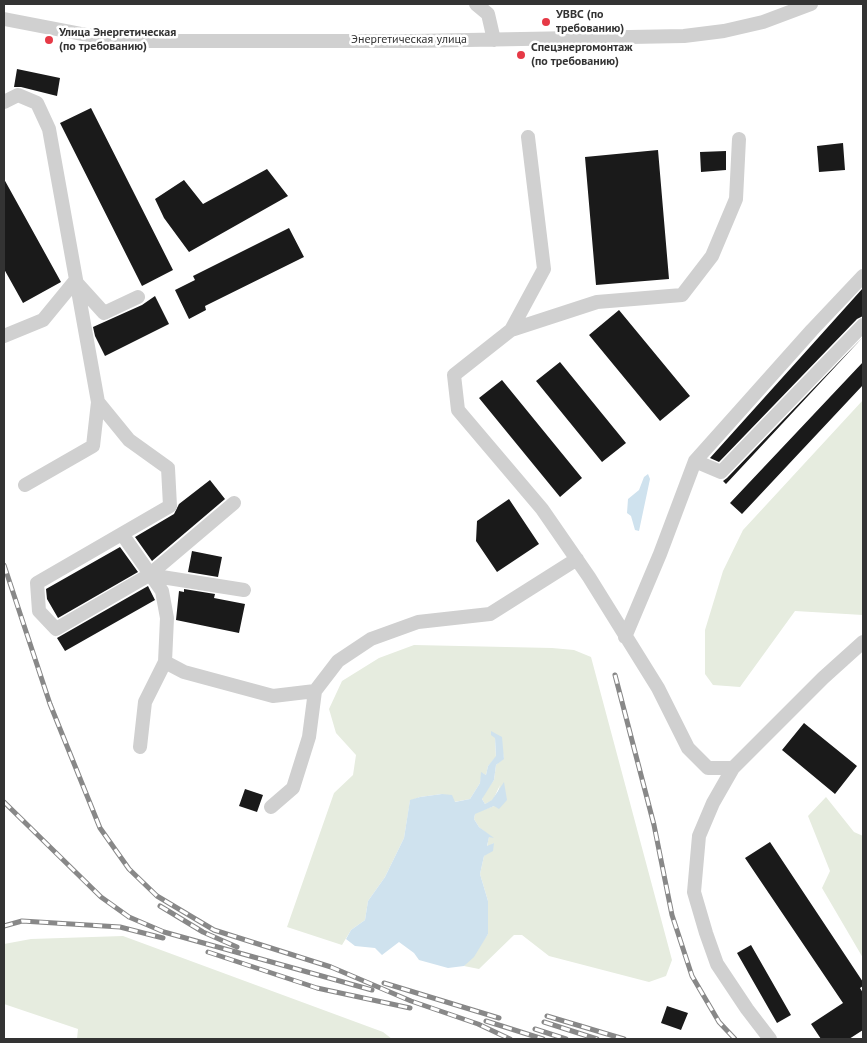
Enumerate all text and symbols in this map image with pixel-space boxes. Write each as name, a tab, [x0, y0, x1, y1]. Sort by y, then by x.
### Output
place label: УВВС (по требованию)	[556, 8, 624, 36]
marker: УВВС (по требованию)	[540, 16, 552, 28]
place label: Улица Энергетическая (по требованию)	[59, 26, 176, 54]
street label: Энергетическая улица	[351, 33, 467, 47]
marker: Улица Энергетическая (по требованию)	[43, 34, 55, 46]
place label: Спецэнергомонтаж (по требованию)	[531, 41, 632, 69]
marker: Спецэнергомонтаж (по требованию)	[515, 49, 527, 61]

